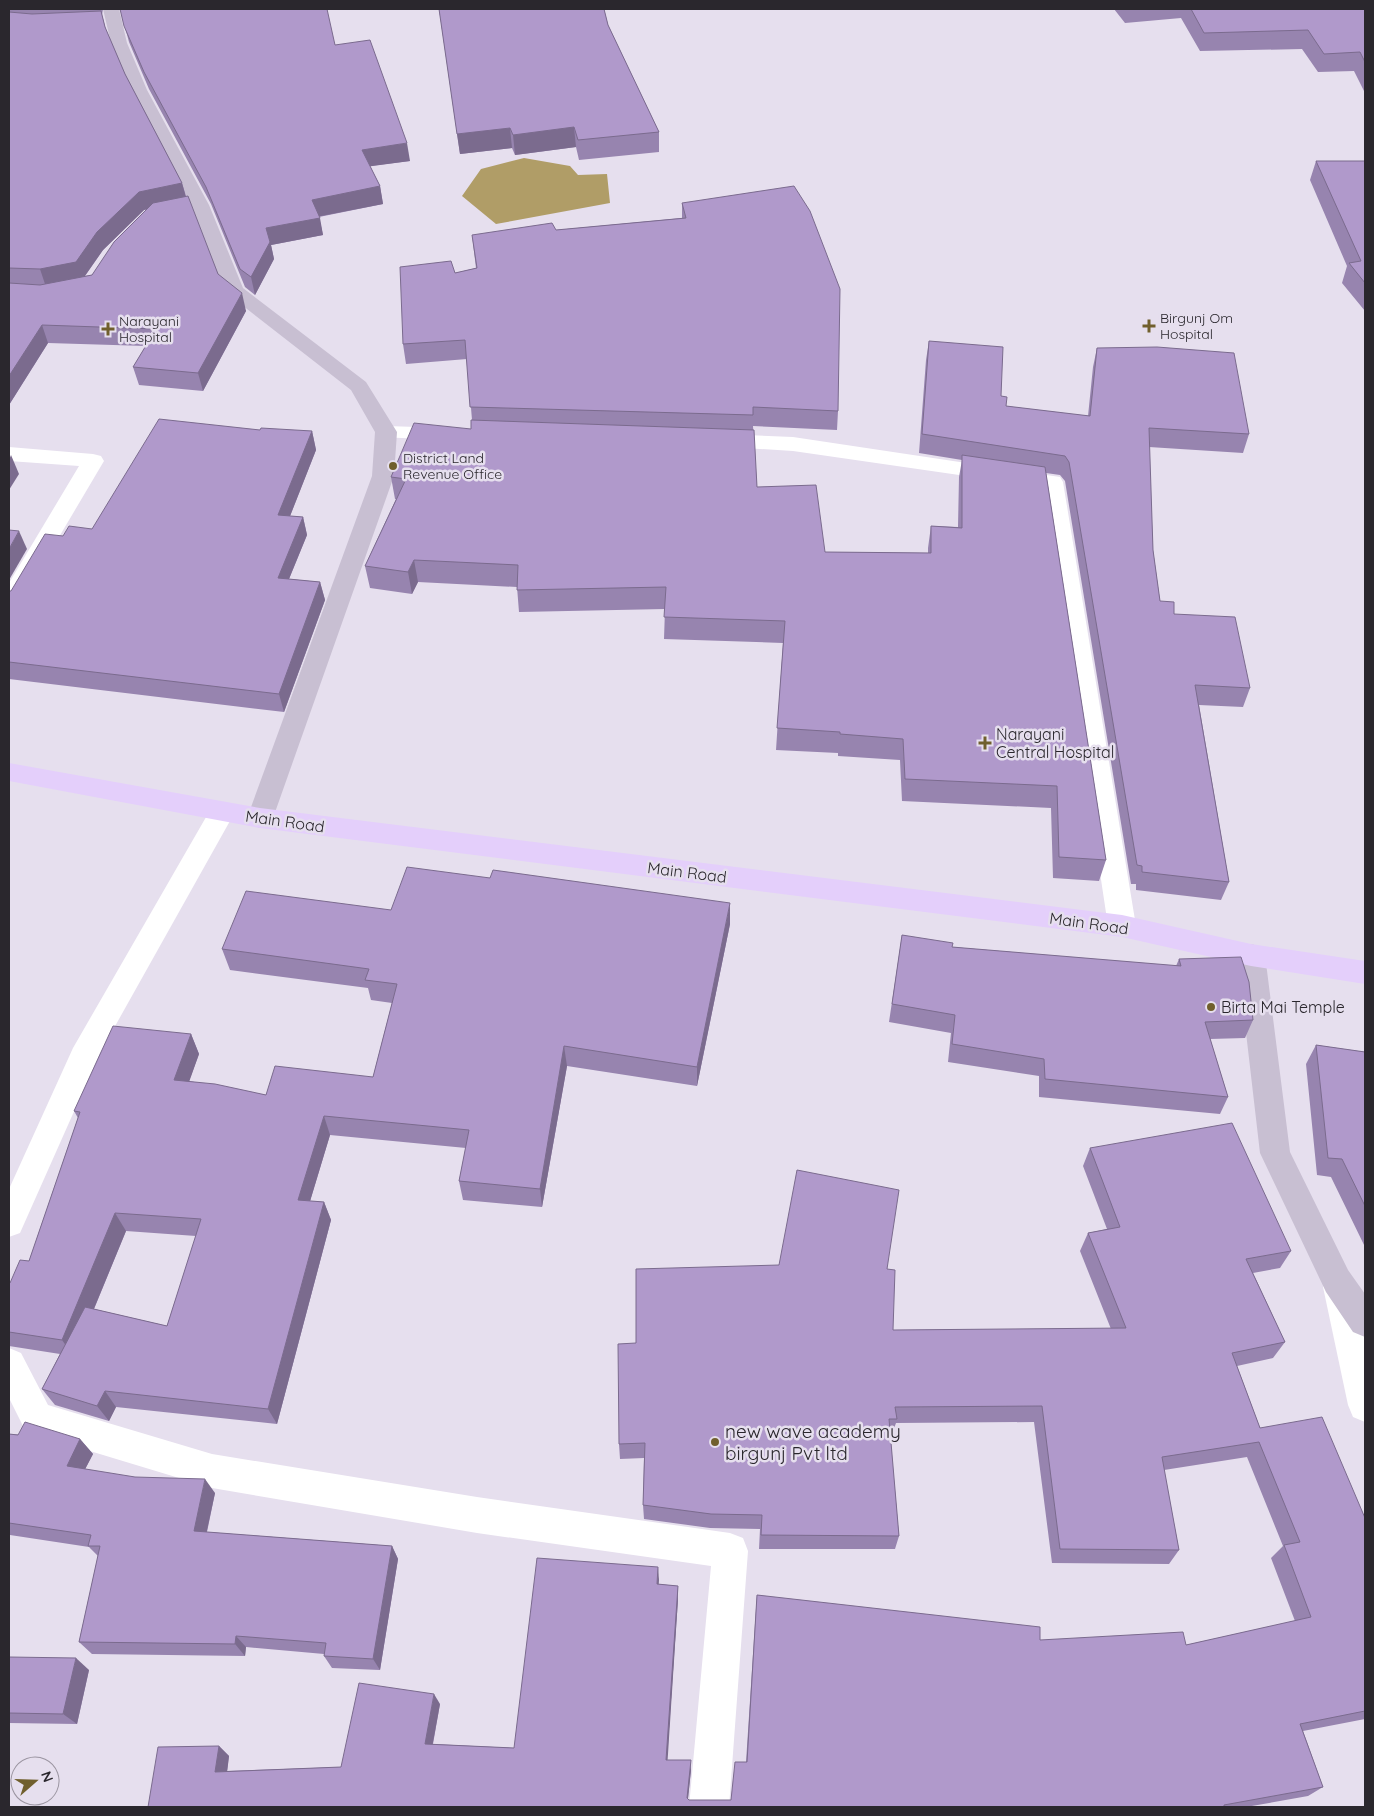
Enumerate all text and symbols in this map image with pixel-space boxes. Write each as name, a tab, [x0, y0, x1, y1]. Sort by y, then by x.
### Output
place label: Birgunj Om Hospital	[1160, 309, 1233, 343]
place label: Narayani Hospital	[119, 312, 179, 346]
marker: Birgunj Om Hospital	[1142, 319, 1156, 333]
marker: Narayani Hospital	[101, 322, 115, 336]
place label: District Land Revenue Office	[403, 449, 502, 483]
marker: District Land Revenue Office	[387, 460, 399, 472]
place label: Narayani Central Hospital	[996, 724, 1114, 762]
marker: Narayani Central Hospital	[978, 736, 992, 750]
street label: Main Road	[244, 806, 326, 836]
street label: Main Road	[646, 857, 728, 887]
street label: Main Road	[1048, 908, 1130, 938]
place label: Birta Mai Temple	[1221, 997, 1345, 1017]
marker: Birta Mai Temple	[1205, 1001, 1217, 1013]
place label: new wave academy birgunj Pvt ltd	[725, 1419, 901, 1465]
marker: new wave academy birgunj Pvt ltd	[709, 1436, 721, 1448]
north arrow	[10, 1756, 60, 1806]
text: N	[37, 1769, 57, 1784]

